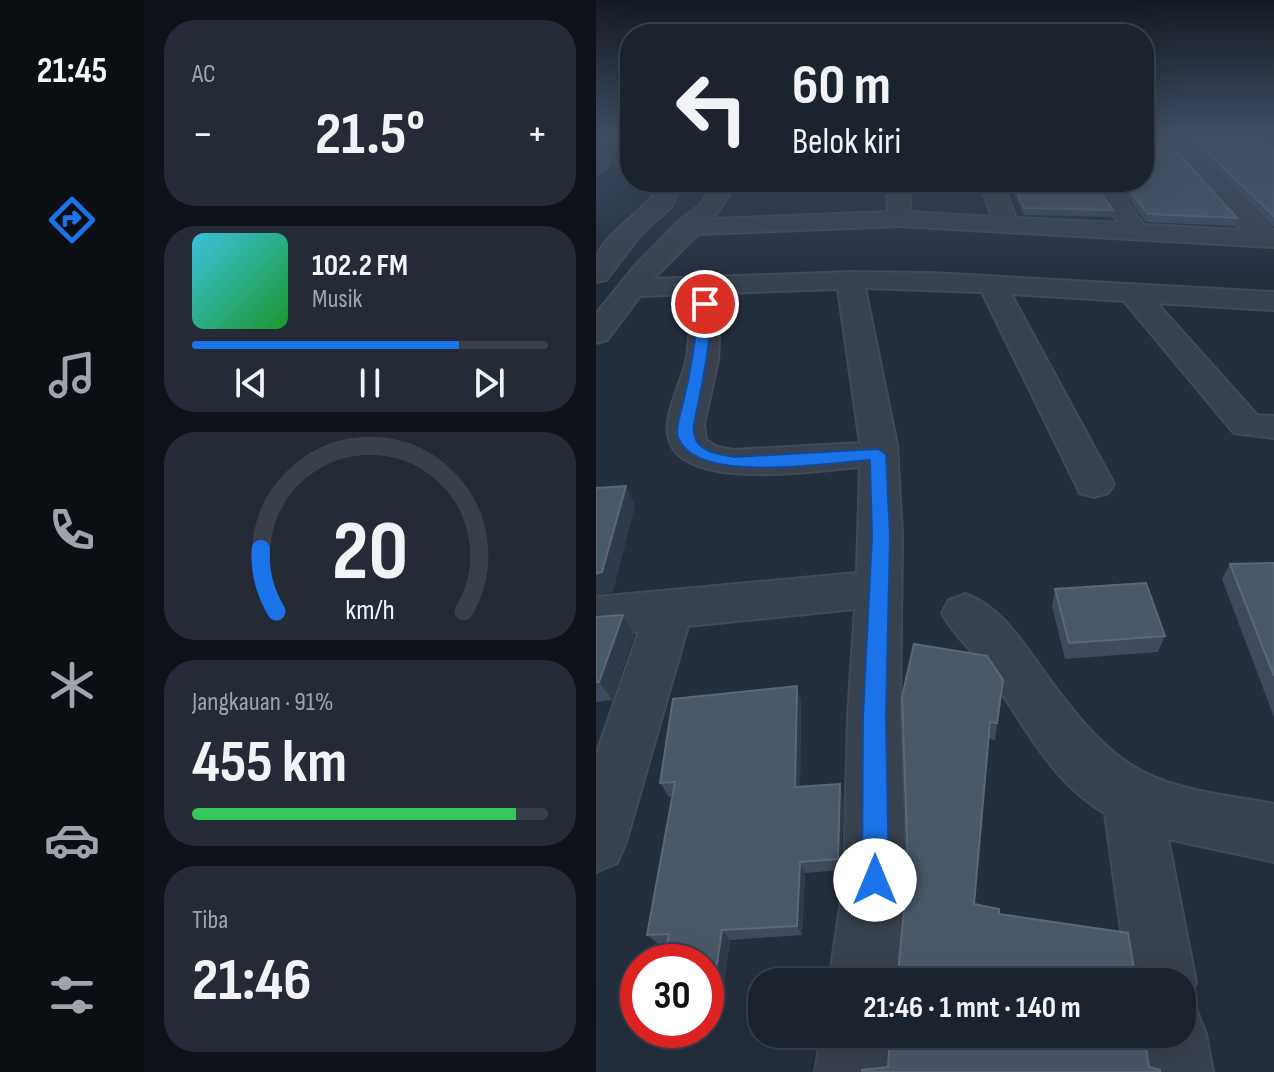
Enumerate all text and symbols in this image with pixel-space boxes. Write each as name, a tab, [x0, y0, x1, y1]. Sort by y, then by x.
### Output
text: 21:45	[37, 50, 107, 93]
text: 60 m	[792, 53, 891, 120]
icon: left	[660, 56, 764, 160]
text: AC	[192, 59, 216, 90]
text: 21.5°	[315, 99, 425, 171]
text: −	[192, 108, 214, 161]
text: +	[526, 108, 548, 161]
text: Belok kiri	[792, 121, 901, 164]
icon: directions	[44, 192, 100, 248]
text: 102.2 FM	[312, 248, 408, 284]
pin	[671, 270, 739, 338]
icon: arrive	[683, 282, 727, 326]
text: Musik	[312, 284, 362, 315]
icon: music	[44, 347, 100, 403]
icon: previous	[229, 361, 273, 405]
icon: pause	[348, 361, 392, 405]
icon: next	[467, 361, 511, 405]
icon: phone	[44, 502, 100, 558]
text: 20	[332, 503, 408, 603]
text: km/h	[345, 593, 395, 628]
icon: climate	[44, 657, 100, 713]
text: Jangkauan · 91%	[192, 687, 334, 718]
text: 455 km	[192, 727, 347, 799]
icon: car	[44, 812, 100, 868]
position arrow	[833, 838, 917, 922]
text: Tiba	[192, 905, 228, 936]
speed limit sign: 30	[620, 944, 724, 1048]
text: 21:46	[192, 945, 311, 1017]
icon: filters	[44, 967, 100, 1023]
text: 21:46 · 1 mnt · 140 m	[863, 990, 1081, 1026]

